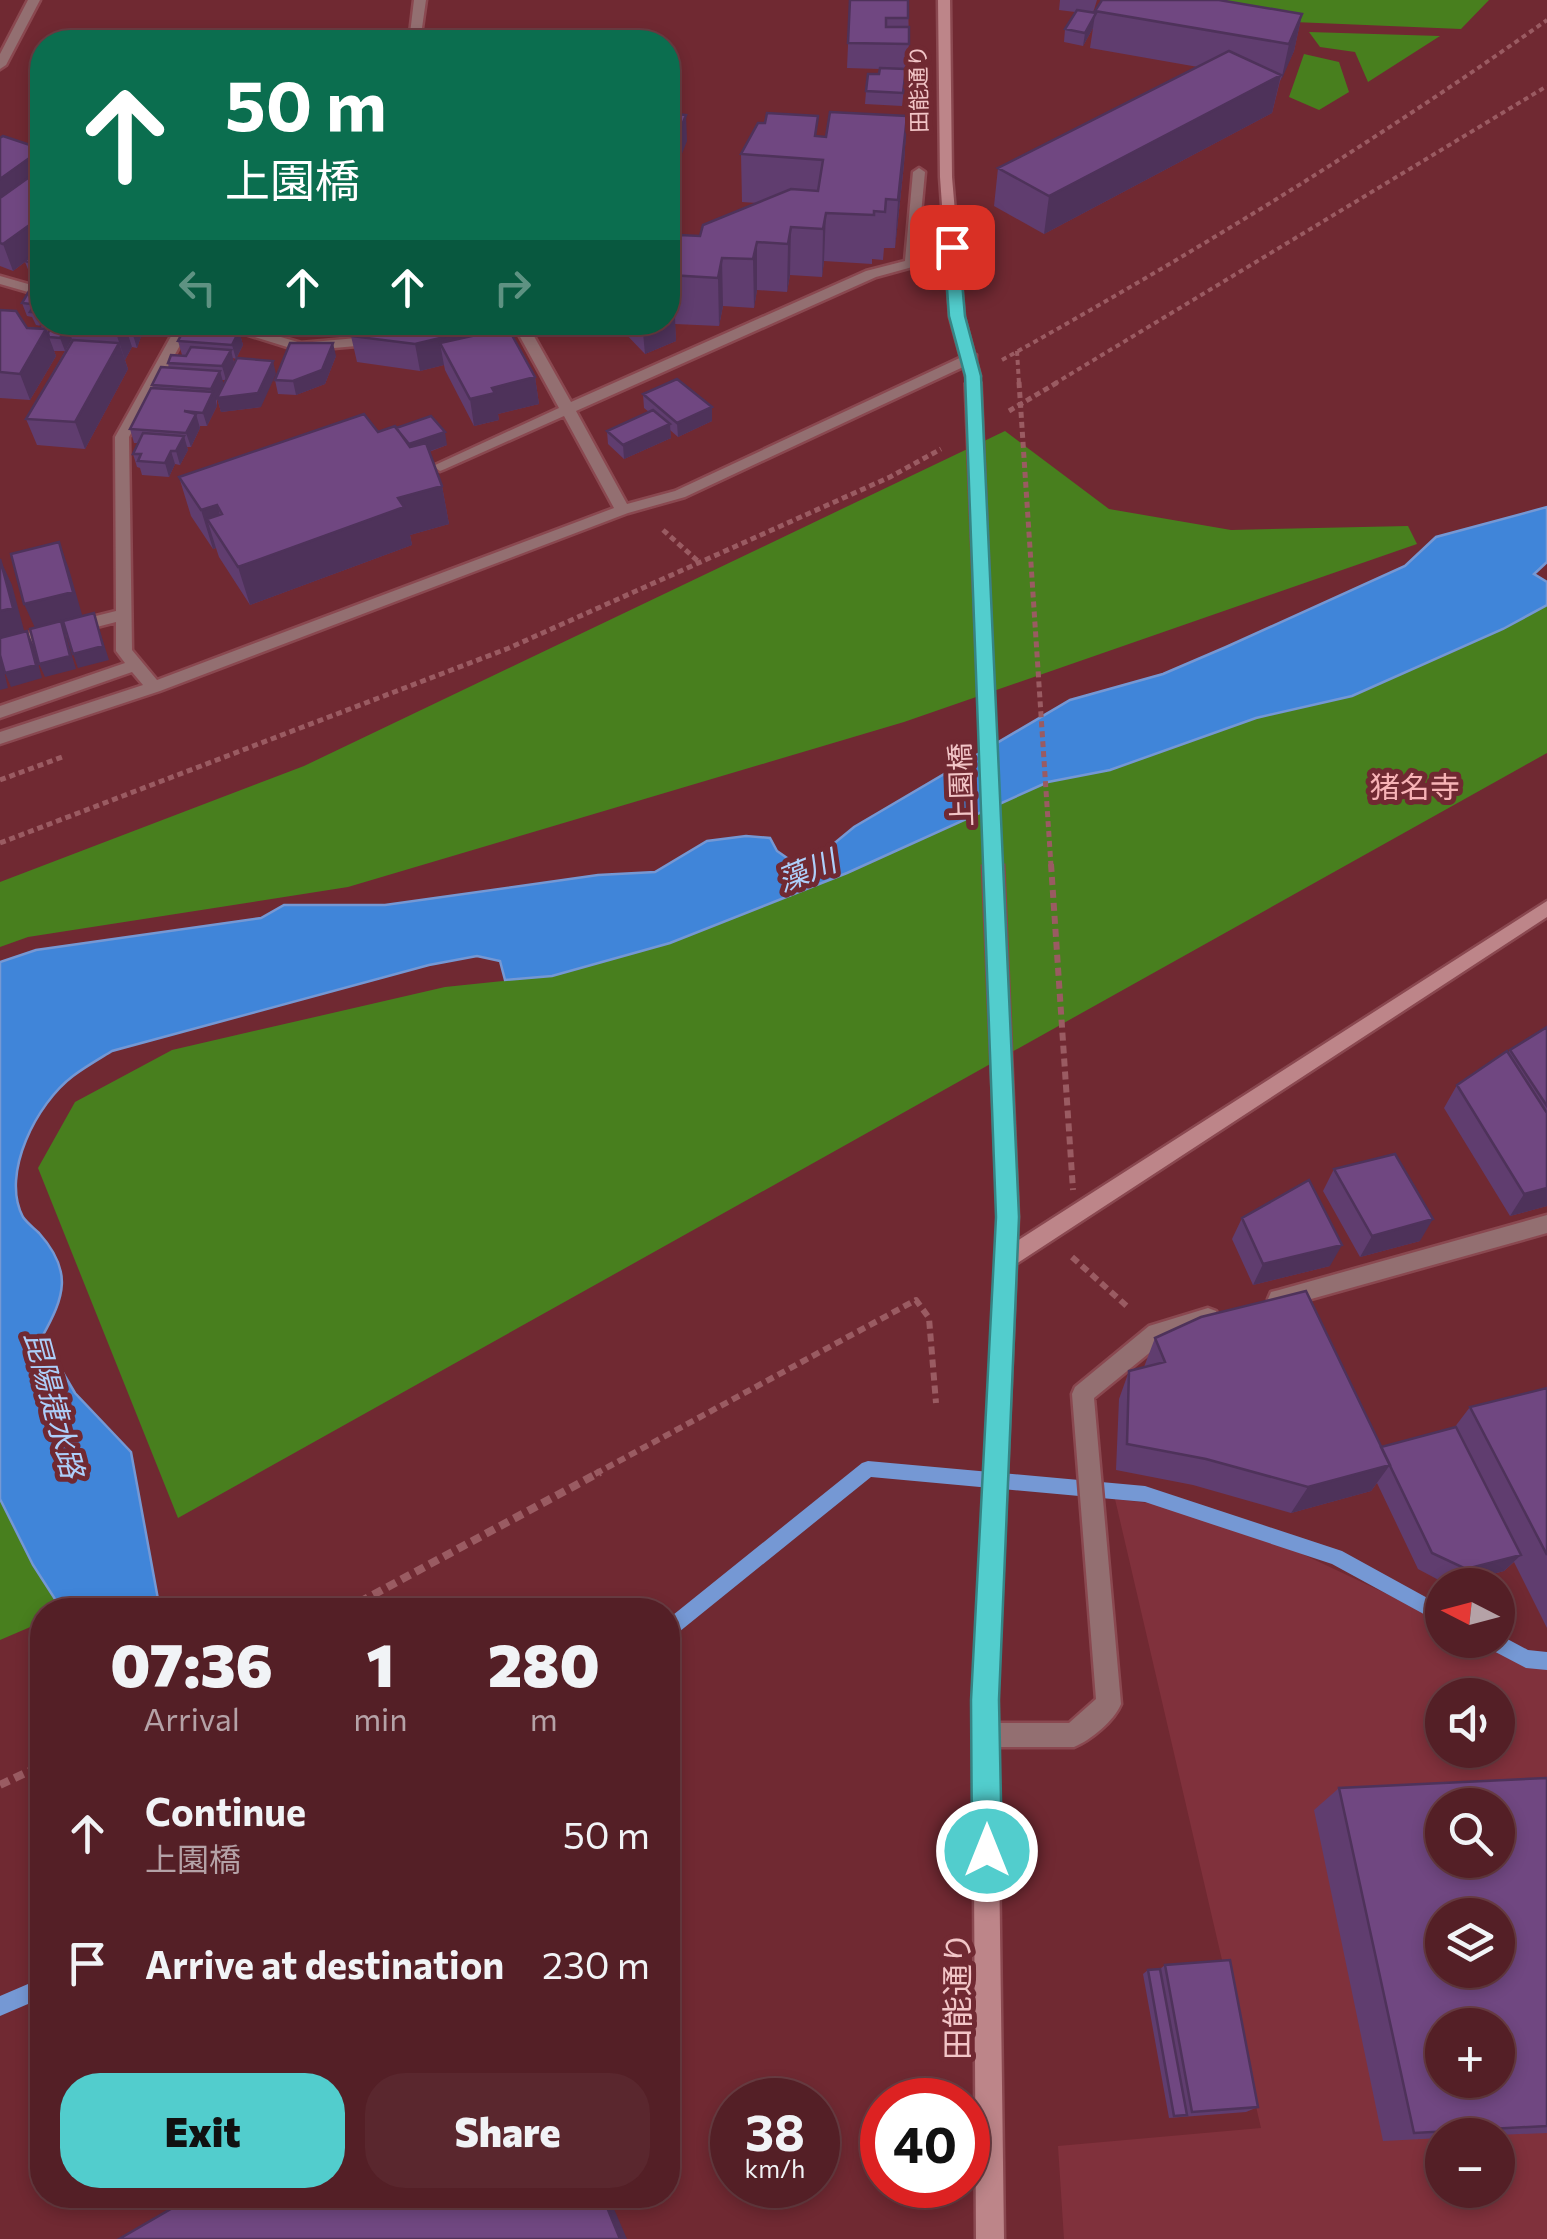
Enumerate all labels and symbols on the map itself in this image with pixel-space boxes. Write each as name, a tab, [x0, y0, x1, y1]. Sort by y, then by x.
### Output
street label: 田能通り	[904, 45, 932, 133]
pin	[910, 205, 995, 290]
street label: 上園橋	[942, 742, 978, 828]
district label: 猪名寺	[1370, 767, 1460, 804]
water label: 藻川	[771, 839, 844, 897]
water label: 昆陽捷水路	[19, 1327, 94, 1484]
north arrow	[1425, 1568, 1515, 1658]
position arrow	[935, 1799, 1039, 1903]
street label: 田能通り	[936, 1932, 976, 2060]
speed limit sign: 40	[860, 2078, 990, 2208]

